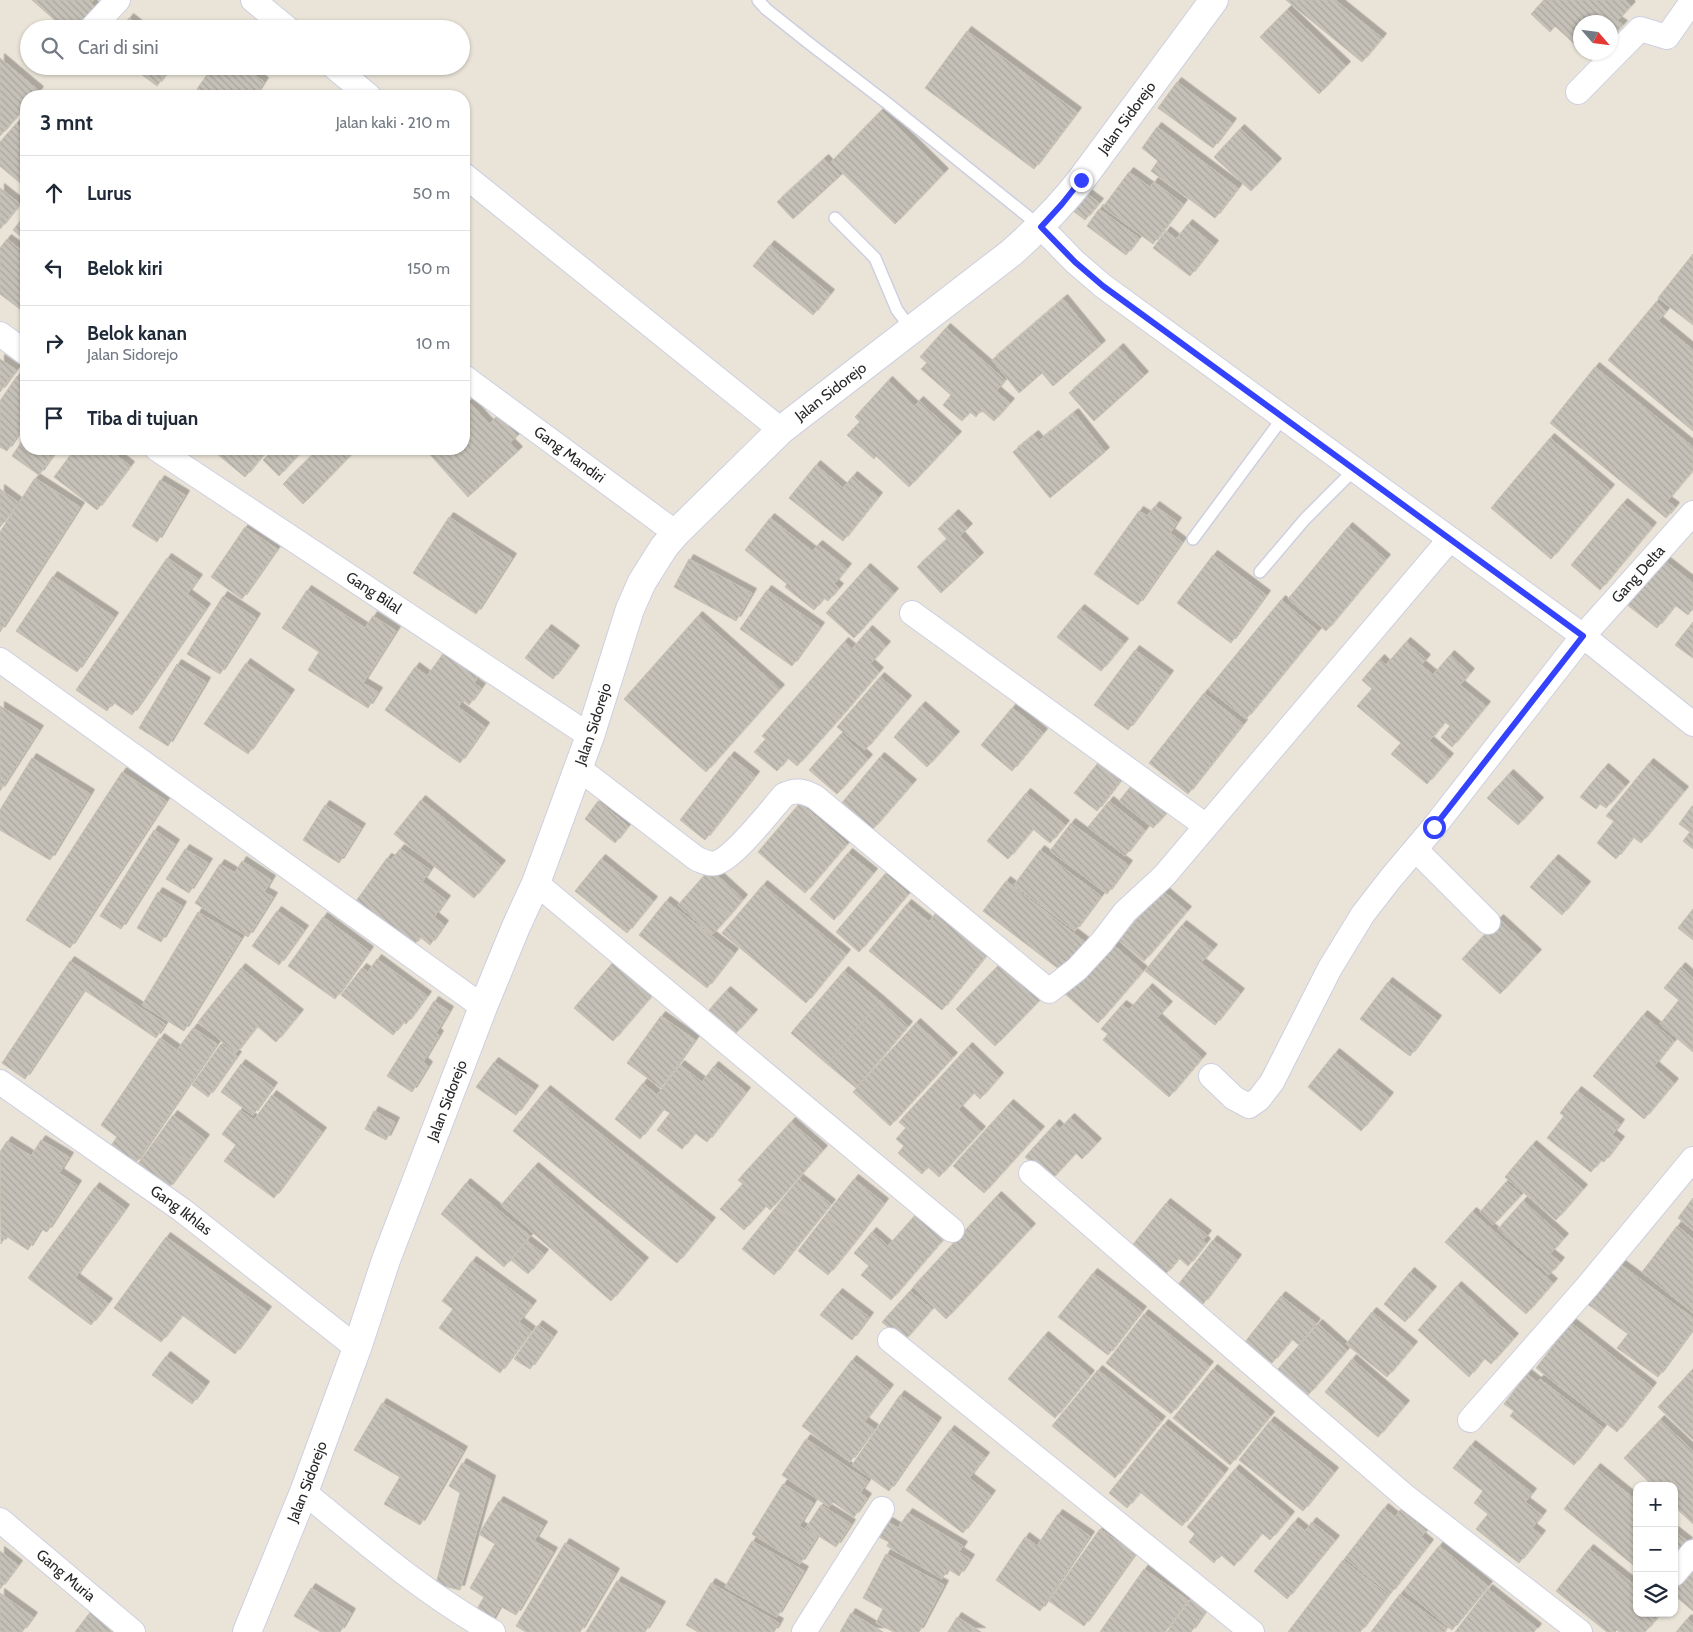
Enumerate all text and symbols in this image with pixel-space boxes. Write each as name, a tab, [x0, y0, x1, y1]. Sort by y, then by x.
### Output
north arrow	[1573, 15, 1618, 60]
search box	[20, 20, 470, 75]
icon: search	[38, 34, 66, 62]
text: Cari di sini	[78, 36, 159, 59]
street label: Jalan Sidorejo	[1094, 78, 1160, 158]
text: 3 mnt	[40, 110, 93, 135]
text: Jalan kaki · 210 m	[336, 113, 450, 132]
route end	[1070, 169, 1093, 192]
icon: ahead	[40, 179, 68, 207]
text: Lurus	[87, 182, 132, 205]
text: 50 m	[413, 184, 450, 203]
icon: left	[40, 254, 68, 282]
text: Belok kiri	[87, 257, 163, 280]
text: 150 m	[407, 259, 450, 278]
text: Belok kanan	[87, 322, 187, 345]
icon: right	[40, 329, 68, 357]
text: 10 m	[416, 334, 450, 353]
text: Jalan Sidorejo	[87, 345, 178, 364]
street label: Jalan Sidorejo	[791, 359, 870, 426]
icon: arrive	[40, 404, 68, 432]
text: Tiba di tujuan	[87, 407, 198, 430]
street label: Gang Mandiri	[530, 423, 609, 487]
street label: Gang Delta	[1608, 541, 1669, 607]
street label: Gang Bilal	[343, 568, 405, 618]
street label: Jalan Sidorejo	[571, 681, 615, 769]
route start	[1423, 816, 1446, 839]
street label: Jalan Sidorejo	[423, 1057, 471, 1145]
street label: Gang Ikhlas	[147, 1182, 215, 1239]
street label: Jalan Sidorejo	[283, 1439, 331, 1526]
map controls	[1633, 1482, 1678, 1617]
button: +	[1633, 1482, 1678, 1527]
button: −	[1633, 1527, 1678, 1572]
street label: Gang Muria	[33, 1545, 100, 1606]
button: layers	[1633, 1572, 1678, 1617]

